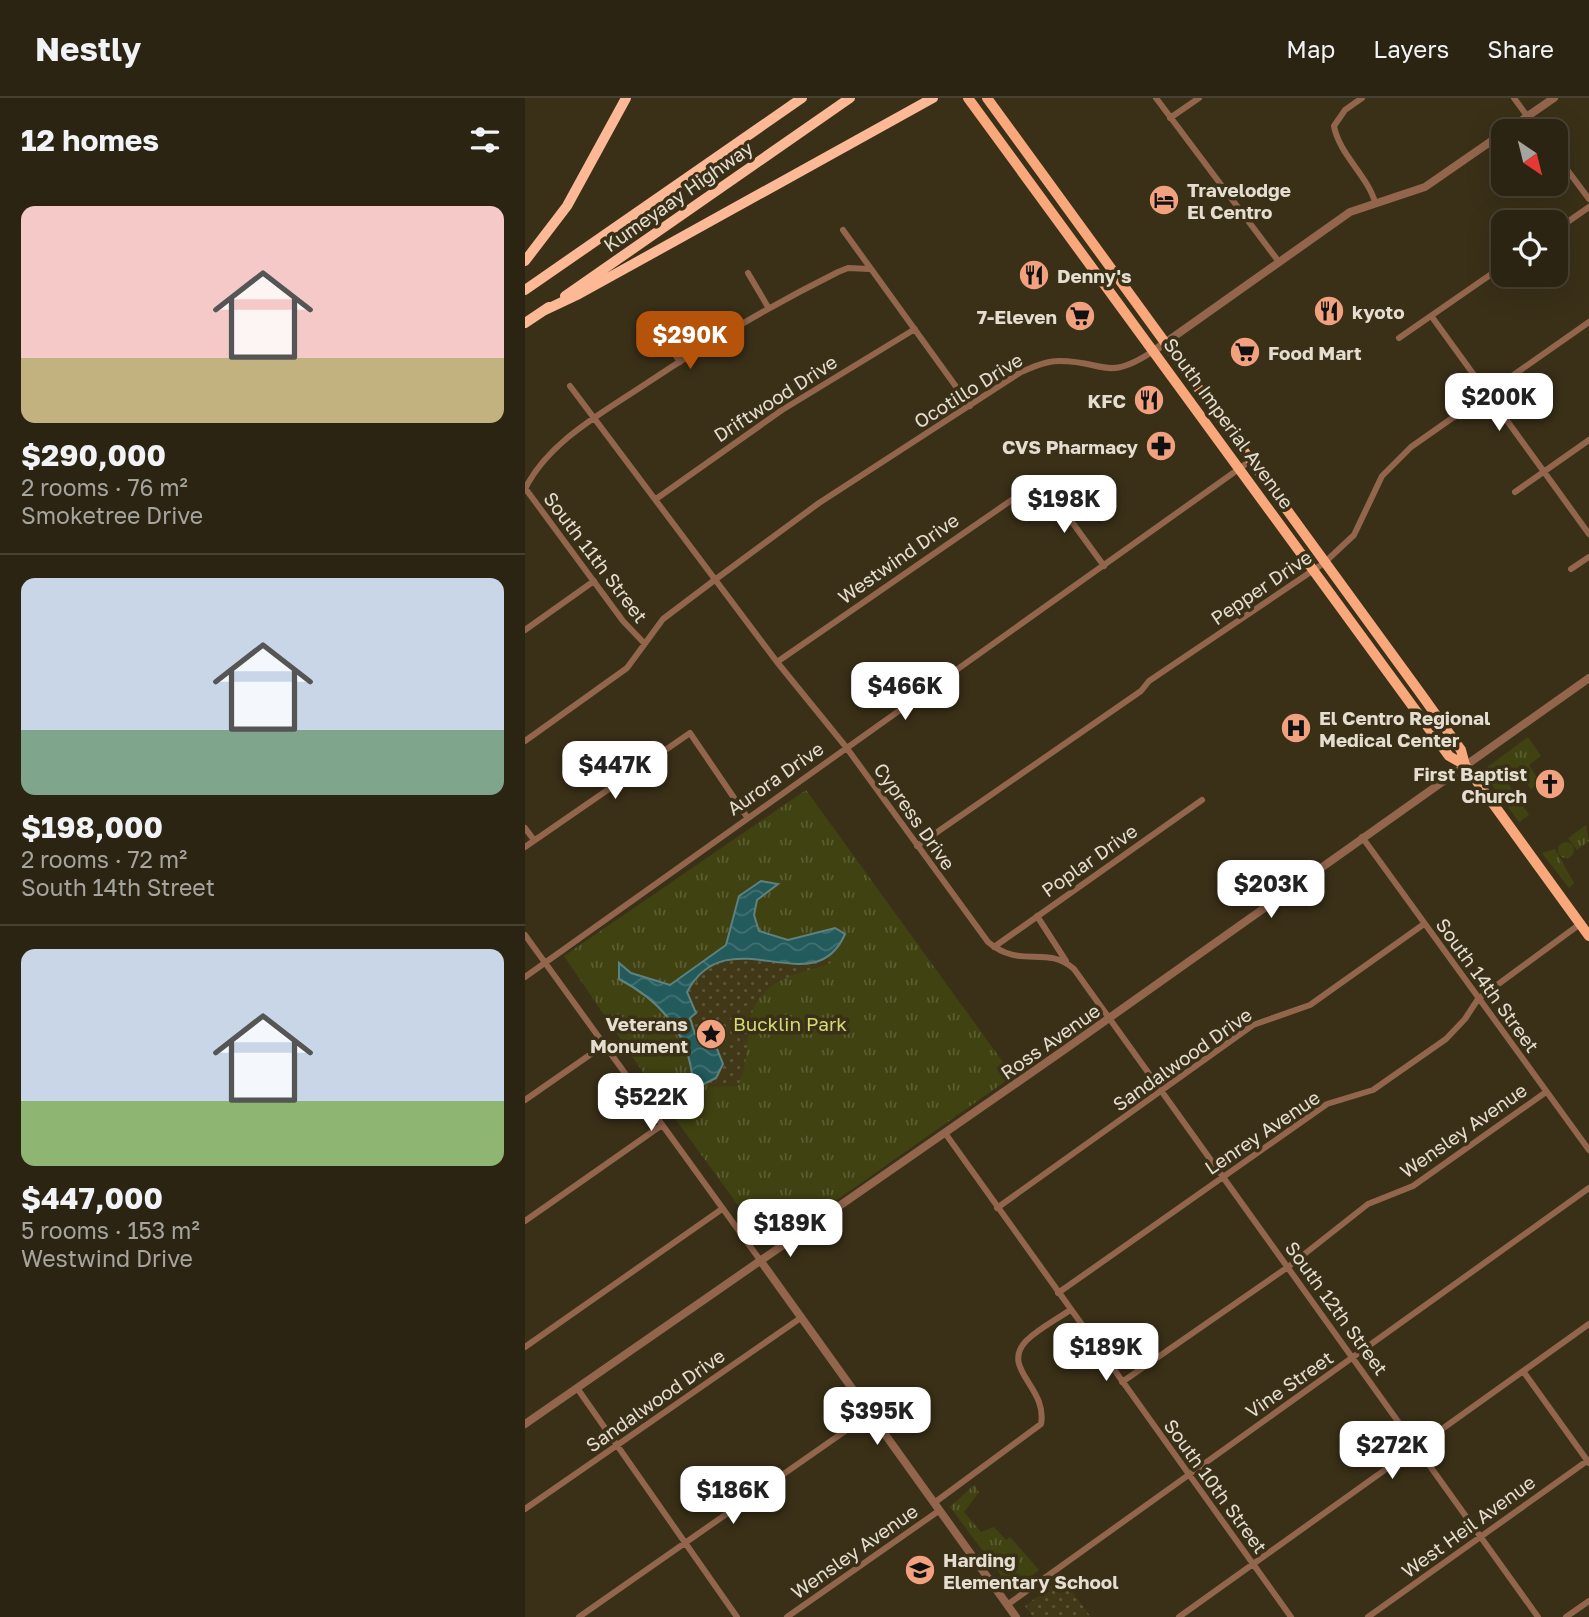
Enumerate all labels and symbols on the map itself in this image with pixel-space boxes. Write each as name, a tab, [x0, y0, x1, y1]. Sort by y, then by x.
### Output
north arrow	[1491, 119, 1568, 196]
street label: Kumeyaay Highway	[599, 136, 757, 256]
place label: Travelodge El Centro	[1187, 178, 1291, 223]
hotel icon: Travelodge El Centro	[1147, 183, 1181, 217]
restaurant icon: Denny's	[1017, 258, 1051, 292]
place label: Denny's	[1057, 264, 1132, 287]
restaurant icon: kyoto	[1312, 294, 1346, 328]
supermarket icon: 7-Eleven	[1063, 299, 1097, 333]
place label: kyoto	[1352, 300, 1405, 323]
place label: 7-Eleven	[977, 305, 1057, 328]
pin: $290K	[641, 312, 739, 371]
street label: South Imperial Avenue	[1159, 333, 1299, 513]
supermarket icon: Food Mart	[1228, 335, 1262, 369]
place label: Food Mart	[1268, 341, 1362, 364]
street label: Ocotillo Drive	[909, 347, 1027, 433]
street label: Driftwood Drive	[709, 350, 841, 446]
pin: $200K	[1450, 374, 1548, 433]
restaurant icon: KFC	[1132, 383, 1166, 417]
place label: KFC	[1087, 389, 1126, 412]
pharmacy icon: CVS Pharmacy	[1144, 429, 1178, 463]
place label: CVS Pharmacy	[1002, 435, 1139, 458]
pin: $198K	[1015, 476, 1113, 535]
street label: South 11th Street	[539, 487, 653, 627]
street label: Westwind Drive	[833, 508, 963, 608]
street label: Pepper Drive	[1206, 545, 1316, 629]
pin: $466K	[856, 662, 954, 722]
place label: El Centro Regional Medical Center	[1319, 706, 1490, 751]
hospital icon: El Centro Regional Medical Center	[1279, 711, 1313, 745]
street label: Aurora Drive	[722, 736, 828, 820]
pin: $447K	[566, 742, 664, 801]
street label: Cypress Drive	[870, 758, 960, 874]
place label: First Baptist Church	[1413, 762, 1527, 807]
church icon: First Baptist Church	[1533, 767, 1567, 801]
street label: Poplar Drive	[1037, 819, 1141, 901]
pin: $203K	[1222, 860, 1320, 920]
street label: South 14th Street	[1432, 913, 1544, 1057]
street label: Ross Avenue	[996, 998, 1104, 1084]
street label: Sandalwood Drive	[1108, 1002, 1256, 1116]
place label: Veterans Monument	[590, 1012, 688, 1057]
park label: Bucklin Park	[733, 1012, 847, 1035]
place icon: Veterans Monument	[694, 1017, 728, 1051]
pin: $522K	[602, 1074, 700, 1133]
street label: Wensley Avenue	[1395, 1078, 1531, 1182]
street label: Lenrey Avenue	[1200, 1085, 1324, 1179]
pin: $189K	[741, 1200, 839, 1259]
street label: South 12th Street	[1281, 1237, 1393, 1379]
pin: $189K	[1057, 1324, 1155, 1383]
street label: Sandalwood Drive	[581, 1343, 729, 1457]
street label: Vine Street	[1241, 1345, 1337, 1423]
pin: $395K	[828, 1388, 926, 1447]
street label: South 10th Street	[1160, 1414, 1272, 1558]
pin: $272K	[1343, 1422, 1441, 1481]
pin: $186K	[684, 1466, 782, 1526]
street label: West Heil Avenue	[1397, 1470, 1539, 1582]
street label: Wensley Avenue	[786, 1499, 922, 1603]
place label: Harding Elementary School	[943, 1548, 1119, 1593]
school or university icon: Harding Elementary School	[903, 1553, 937, 1587]

